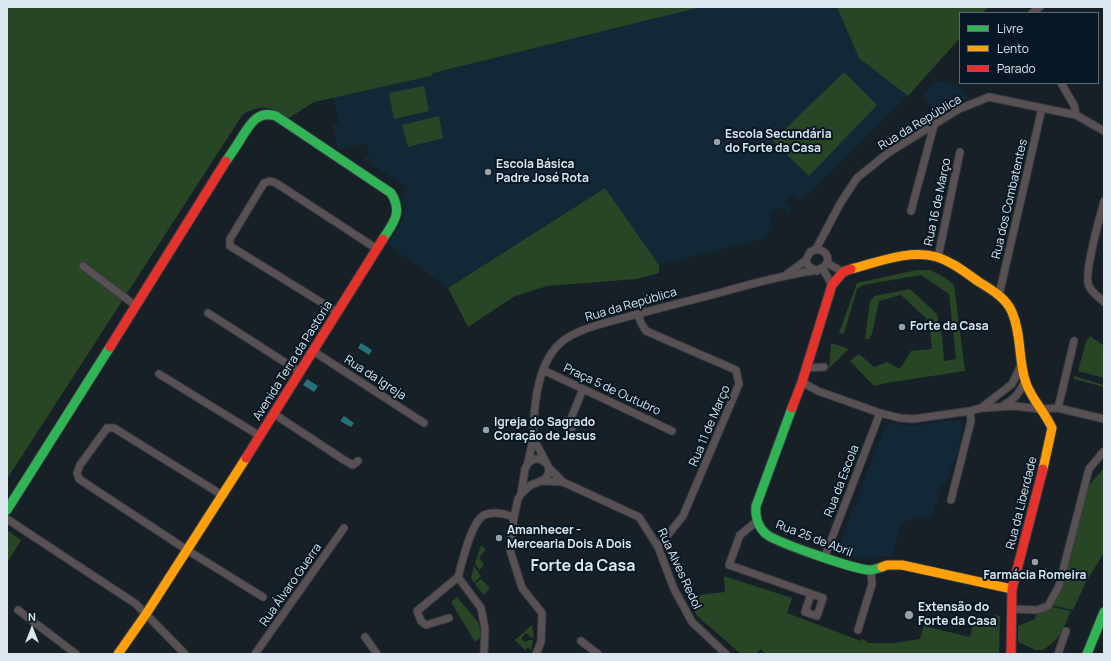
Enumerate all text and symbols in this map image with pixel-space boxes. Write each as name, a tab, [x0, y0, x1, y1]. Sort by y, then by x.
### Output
legend	[959, 12, 1099, 84]
text: Livre	[997, 20, 1023, 37]
text: Lento	[997, 40, 1029, 57]
text: Parado	[997, 60, 1036, 77]
street label: Rua da República	[876, 92, 964, 154]
place label: Escola Secundária do Forte da Casa	[725, 128, 832, 156]
marker: Escola Secundária do Forte da Casa	[712, 137, 722, 147]
street label: Rua dos Combatentes	[989, 138, 1031, 260]
street label: Rua 16 de Março	[922, 157, 954, 247]
place label: Escola Básica Padre José Rota	[496, 158, 589, 186]
marker: Escola Básica Padre José Rota	[483, 167, 493, 177]
street label: Rua da República	[584, 285, 678, 325]
street label: Avenida Terra da Pastoria	[250, 299, 336, 423]
place label: Forte da Casa	[910, 320, 989, 334]
marker: Forte da Casa	[897, 322, 907, 332]
street label: Rua da Igreja	[341, 353, 409, 403]
street label: Praça 5 de Outubro	[561, 361, 663, 419]
street label: Rua 11 de Março	[686, 383, 734, 469]
place label: Igreja do Sagrado Coração de Jesus	[494, 416, 596, 444]
marker: Igreja do Sagrado Coração de Jesus	[481, 425, 491, 435]
street label: Rua da Escola	[822, 443, 862, 519]
street label: Rua da Liberdade	[1004, 455, 1040, 551]
street label: Rua 25 de Abril	[774, 518, 854, 560]
place label: Amanhecer - Mercearia Dois A Dois	[507, 524, 632, 552]
street label: Rua Alves Redol	[654, 526, 704, 612]
marker: Amanhecer - Mercearia Dois A Dois	[494, 533, 504, 543]
street label: Rua Álvaro Guerra	[257, 541, 325, 629]
district label: Forte da Casa	[531, 557, 635, 577]
marker: Farmácia Romeira	[1030, 557, 1040, 567]
place label: Farmácia Romeira	[983, 569, 1087, 583]
place label: Extensão do Forte da Casa	[918, 601, 997, 629]
north arrow	[12, 609, 52, 649]
text: N	[28, 609, 36, 624]
marker: Extensão do Forte da Casa	[903, 609, 915, 621]

